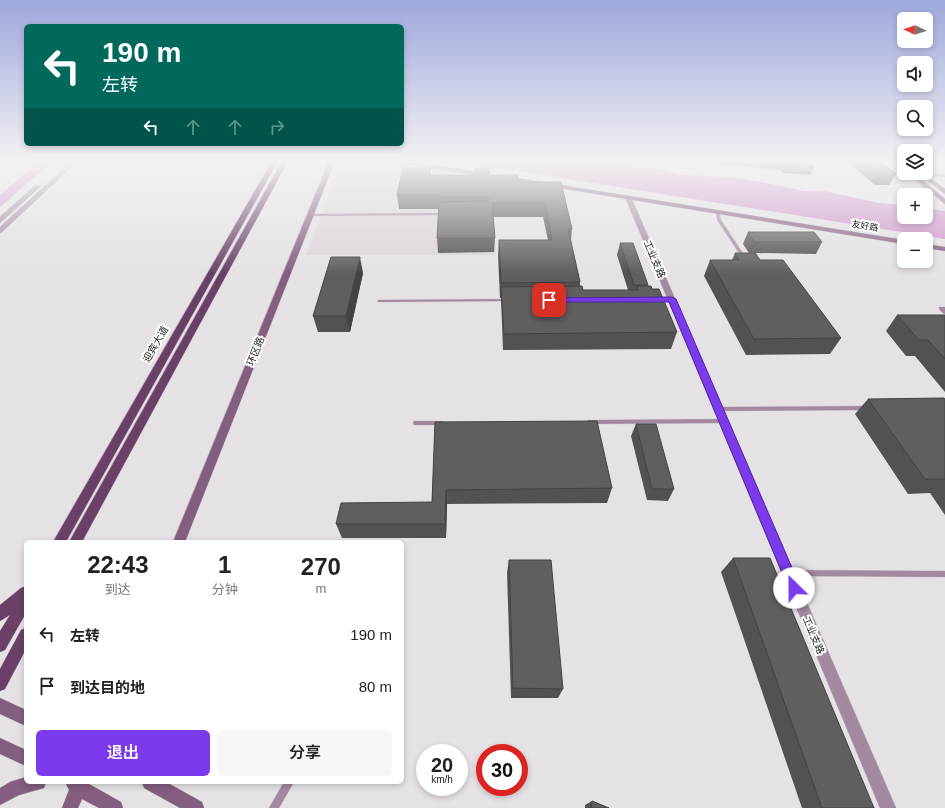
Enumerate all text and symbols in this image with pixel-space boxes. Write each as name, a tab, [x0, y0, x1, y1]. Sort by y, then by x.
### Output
north arrow	[897, 12, 933, 48]
map controls	[897, 12, 933, 268]
text: 190 m	[102, 37, 181, 68]
icon: left	[36, 40, 88, 92]
button: sound	[897, 56, 933, 92]
text: 左转	[102, 75, 138, 95]
button: search	[897, 100, 933, 136]
icon: left	[140, 116, 162, 138]
icon: ahead	[182, 116, 204, 138]
icon: ahead	[224, 116, 246, 138]
icon: right	[266, 116, 288, 138]
button: layers	[897, 144, 933, 180]
button: +	[897, 188, 933, 224]
street label: 友好路	[851, 218, 879, 233]
button: −	[897, 232, 933, 268]
street label: 工业支路	[642, 239, 667, 280]
pin	[532, 283, 566, 317]
icon: arrive	[538, 289, 560, 311]
street label: 迎宾大道	[141, 324, 170, 364]
street label: 环区路	[245, 335, 266, 367]
text: 22:43	[87, 551, 149, 578]
text: 1	[218, 551, 231, 578]
text: 270	[301, 553, 341, 580]
position arrow	[773, 567, 815, 609]
text: m	[315, 581, 326, 596]
text: 到达	[105, 582, 131, 597]
text: 分钟	[212, 582, 238, 597]
street label: 工业支路	[801, 615, 826, 656]
icon: left	[36, 623, 58, 645]
text: 190 m	[350, 626, 392, 643]
text: 左转	[70, 627, 100, 644]
icon: arrive	[36, 675, 58, 697]
text: 80 m	[359, 678, 392, 695]
text: 到达目的地	[70, 679, 145, 696]
button: 退出	[36, 730, 210, 776]
button: 分享	[218, 730, 392, 776]
speed limit sign: 30	[476, 744, 528, 796]
text: 20	[431, 754, 453, 776]
text: km/h	[431, 774, 453, 785]

